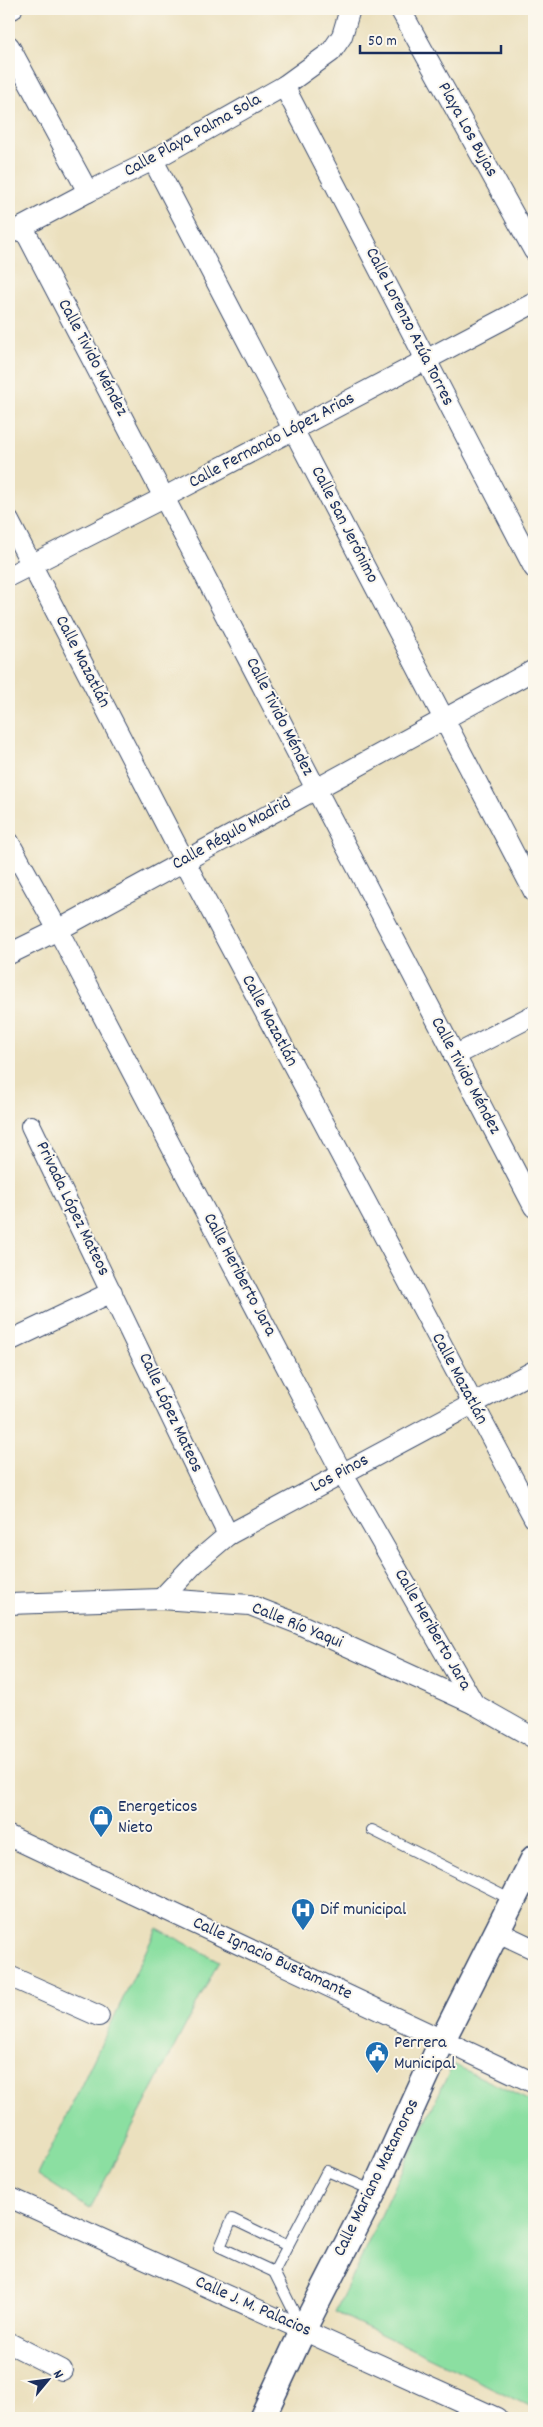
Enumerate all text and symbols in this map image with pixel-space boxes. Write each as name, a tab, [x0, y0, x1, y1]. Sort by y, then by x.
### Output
scale bar	[360, 22, 502, 54]
text: 50 m	[368, 31, 397, 53]
street label: Playa Los Bujas	[431, 78, 503, 182]
street label: Calle Playa Palma Sola	[120, 88, 267, 184]
street label: Calle Lorenzo Azúa Torres	[358, 244, 460, 410]
street label: Calle Tivido Méndez	[51, 295, 134, 421]
street label: Calle Fernando López Arias	[185, 387, 359, 495]
street label: Calle San Jerónimo	[304, 462, 384, 588]
street label: Calle Mazatlán	[48, 612, 116, 712]
street label: Calle Tivido Méndez	[238, 654, 320, 781]
street label: Calle Régulo Madrid	[168, 791, 296, 877]
street label: Calle Mazatlán	[234, 971, 304, 1071]
street label: Calle Tivido Méndez	[424, 1013, 507, 1139]
street label: Privada López Mateos	[29, 1138, 115, 1280]
street label: Calle Heriberto Jara	[196, 1209, 282, 1342]
street label: Calle Mazatlán	[424, 1329, 494, 1429]
street label: Calle López Mateos	[131, 1349, 209, 1477]
street label: Los Pinos	[307, 1448, 373, 1500]
street label: Calle Heriberto Jara	[387, 1565, 477, 1696]
street label: Calle Río Yaqui	[248, 1596, 346, 1656]
place label: Energeticos Nieto	[118, 1795, 198, 1841]
shop icon: Energeticos Nieto	[88, 1804, 114, 1838]
hospital icon: Dif municipal	[290, 1897, 316, 1931]
place label: Dif municipal	[320, 1898, 407, 1923]
street label: Calle Ignacio Bustamante	[188, 1911, 356, 2007]
place label: Perrera Municipal	[394, 2031, 456, 2077]
public building icon: Perrera Municipal	[364, 2040, 390, 2074]
street label: Calle Mariano Matamoros	[328, 2095, 426, 2261]
street label: Calle J. M. Palacios	[191, 2270, 315, 2344]
north arrow	[22, 2354, 72, 2404]
text: N	[47, 2367, 68, 2383]

